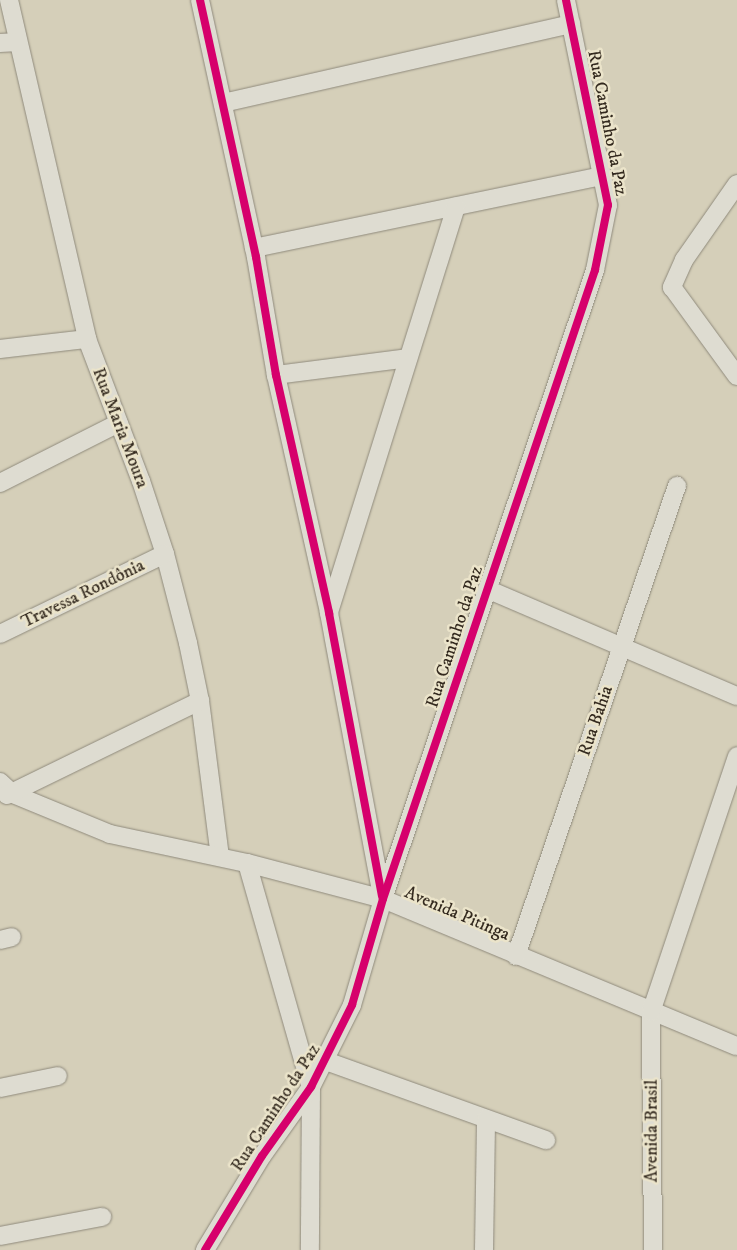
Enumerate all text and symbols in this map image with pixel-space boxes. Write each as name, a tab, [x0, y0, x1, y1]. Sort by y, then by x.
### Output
street label: Rua Caminho da Paz	[582, 48, 632, 198]
street label: Rua Maria Moura	[87, 365, 153, 491]
street label: Travessa Rondônia	[18, 555, 148, 633]
street label: Rua Caminho da Paz	[422, 563, 488, 711]
street label: Rua Bahia	[574, 683, 618, 759]
street label: Avenida Pitinga	[401, 882, 513, 946]
street label: Rua Caminho da Paz	[227, 1040, 325, 1176]
street label: Avenida Brasil	[641, 1080, 663, 1182]

